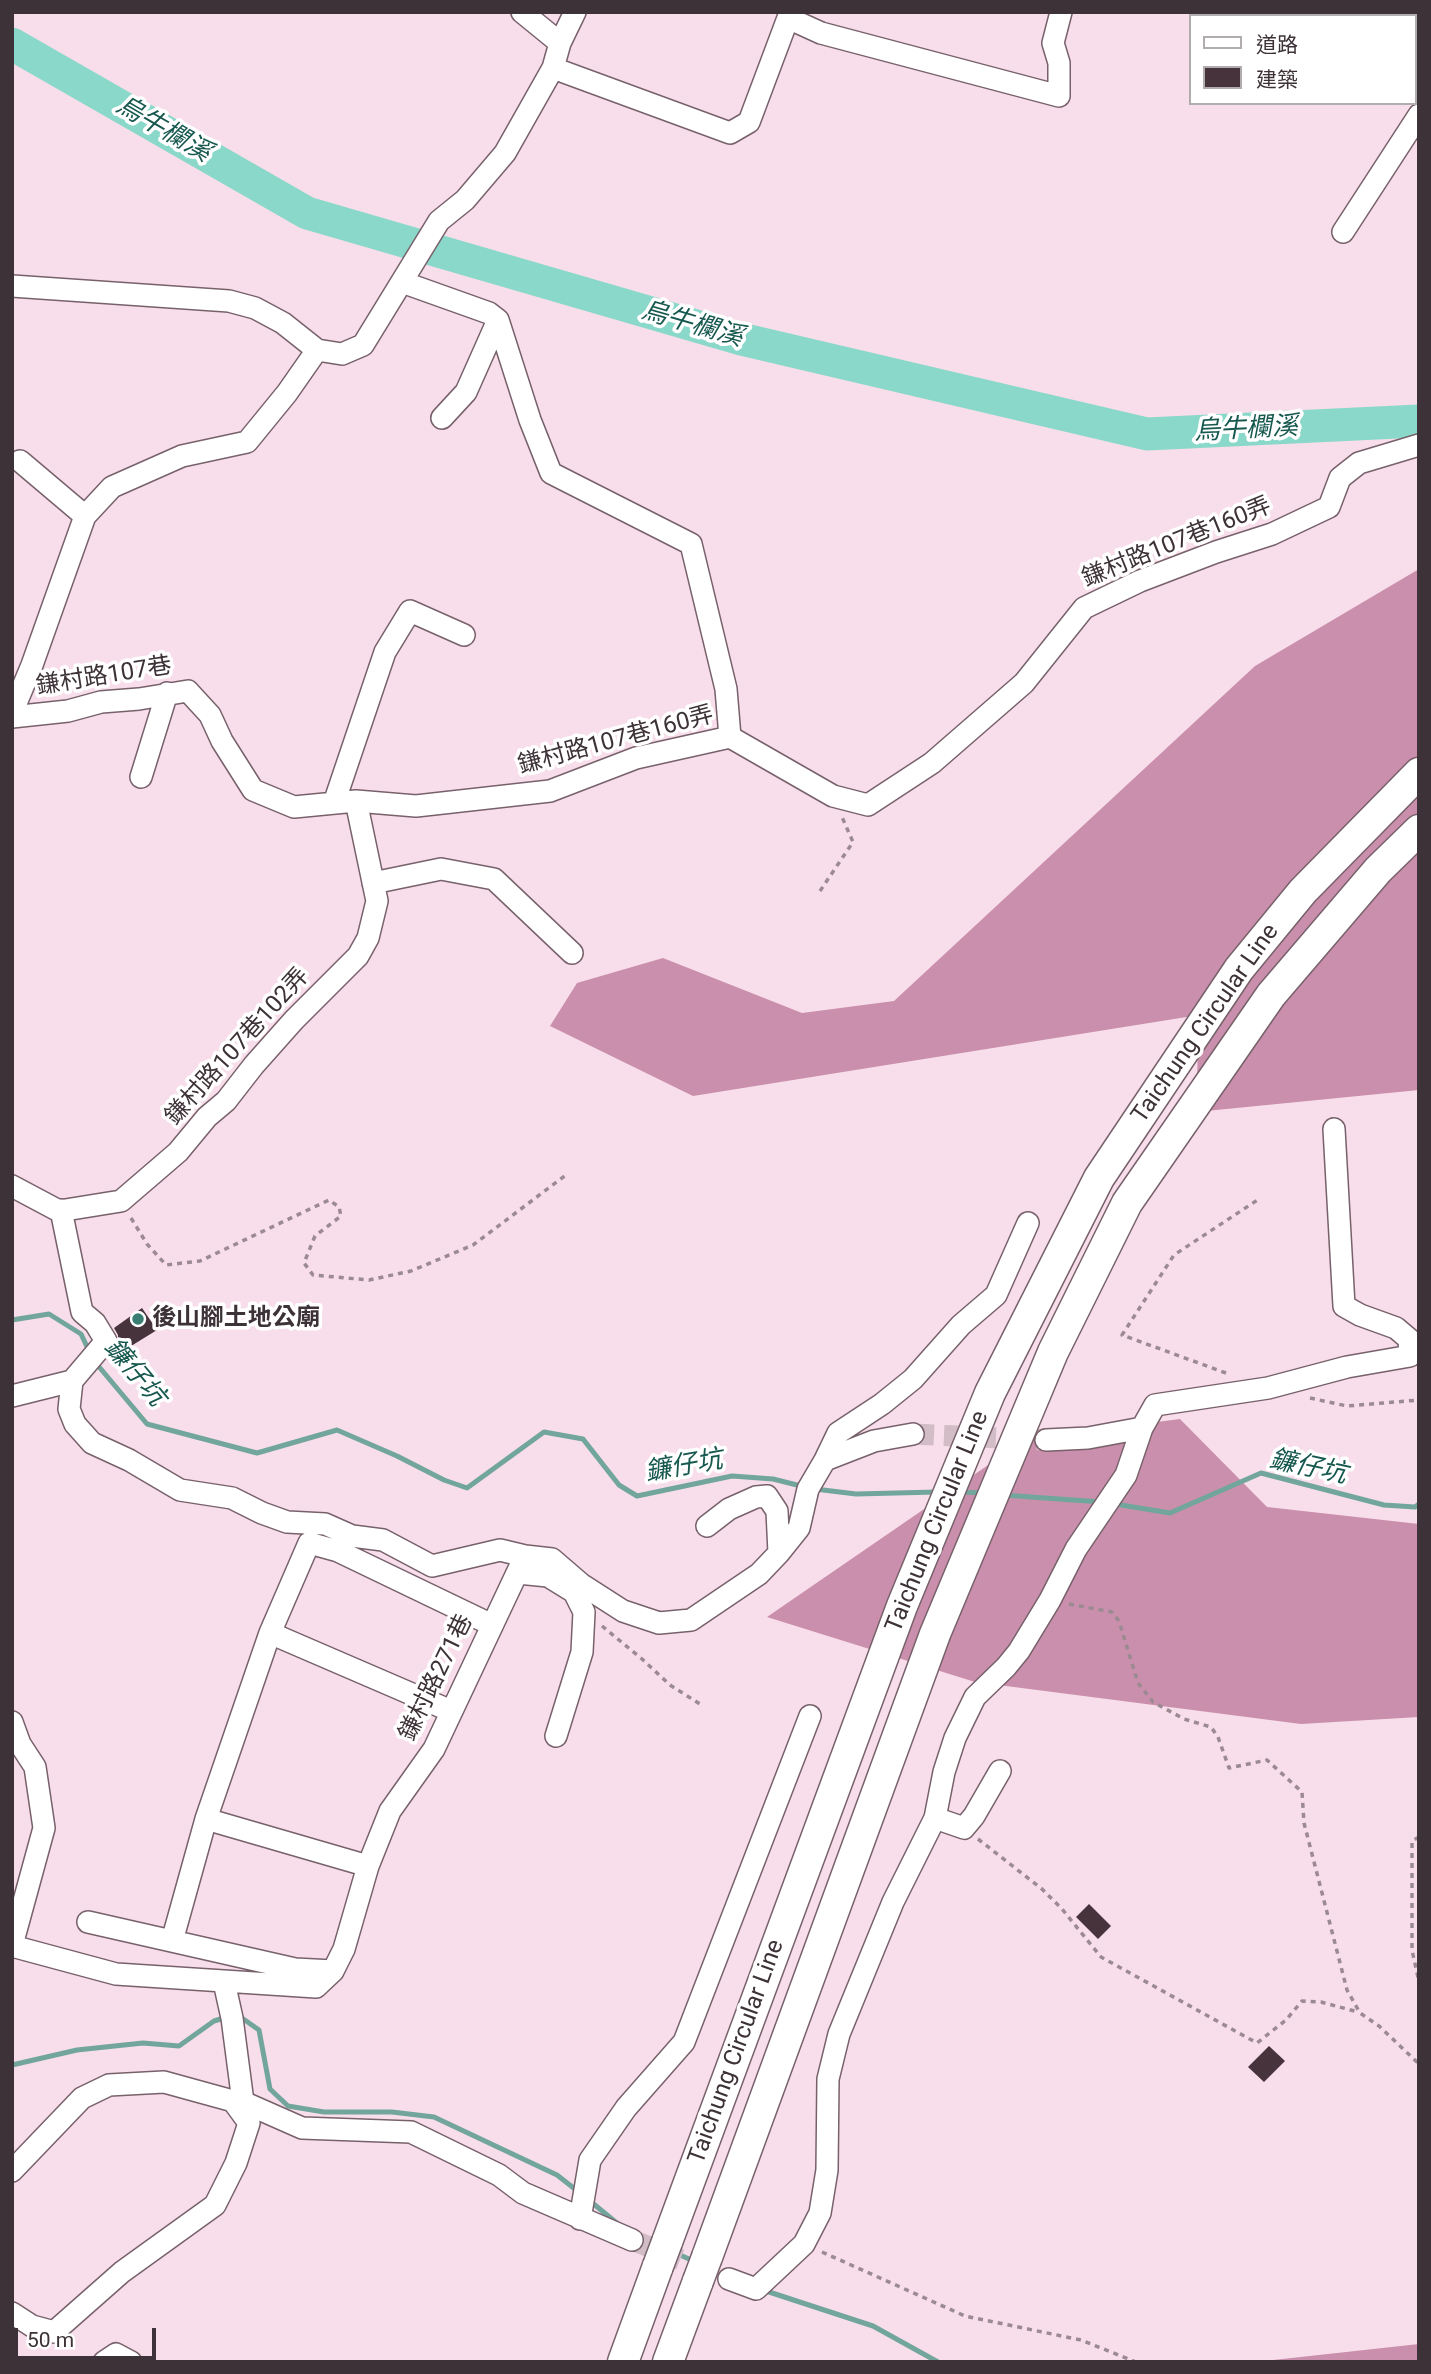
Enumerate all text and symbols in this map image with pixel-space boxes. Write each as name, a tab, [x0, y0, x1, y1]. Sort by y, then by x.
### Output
legend	[1190, 14, 1417, 105]
text: 道路	[1256, 33, 1298, 57]
text: 建築	[1256, 68, 1298, 92]
water label: 烏牛欄溪	[110, 90, 216, 170]
water label: 烏牛欄溪	[638, 296, 746, 354]
water label: 烏牛欄溪	[1193, 412, 1299, 448]
street label: 鎌村路107巷160弄	[1078, 492, 1276, 594]
street label: 鎌村路107巷	[34, 652, 174, 702]
street label: 鎌村路107巷160弄	[515, 701, 717, 781]
street label: Taichung Circular Line	[1126, 919, 1286, 1129]
street label: 鎌村路107巷102弄	[160, 963, 316, 1131]
place label: 後山腳土地公廟	[152, 1305, 320, 1333]
marker: 後山腳土地公廟	[130, 1311, 146, 1327]
water label: 鐮仔坑	[97, 1333, 171, 1413]
street label: Taichung Circular Line	[880, 1407, 996, 1637]
water label: 鐮仔坑	[643, 1445, 725, 1489]
water label: 鐮仔坑	[1267, 1445, 1349, 1491]
street label: 鎌村路271巷	[394, 1610, 480, 1746]
street label: Taichung Circular Line	[683, 1936, 791, 2168]
scale bar	[18, 2314, 159, 2358]
text: 50 m	[27, 2328, 74, 2352]

